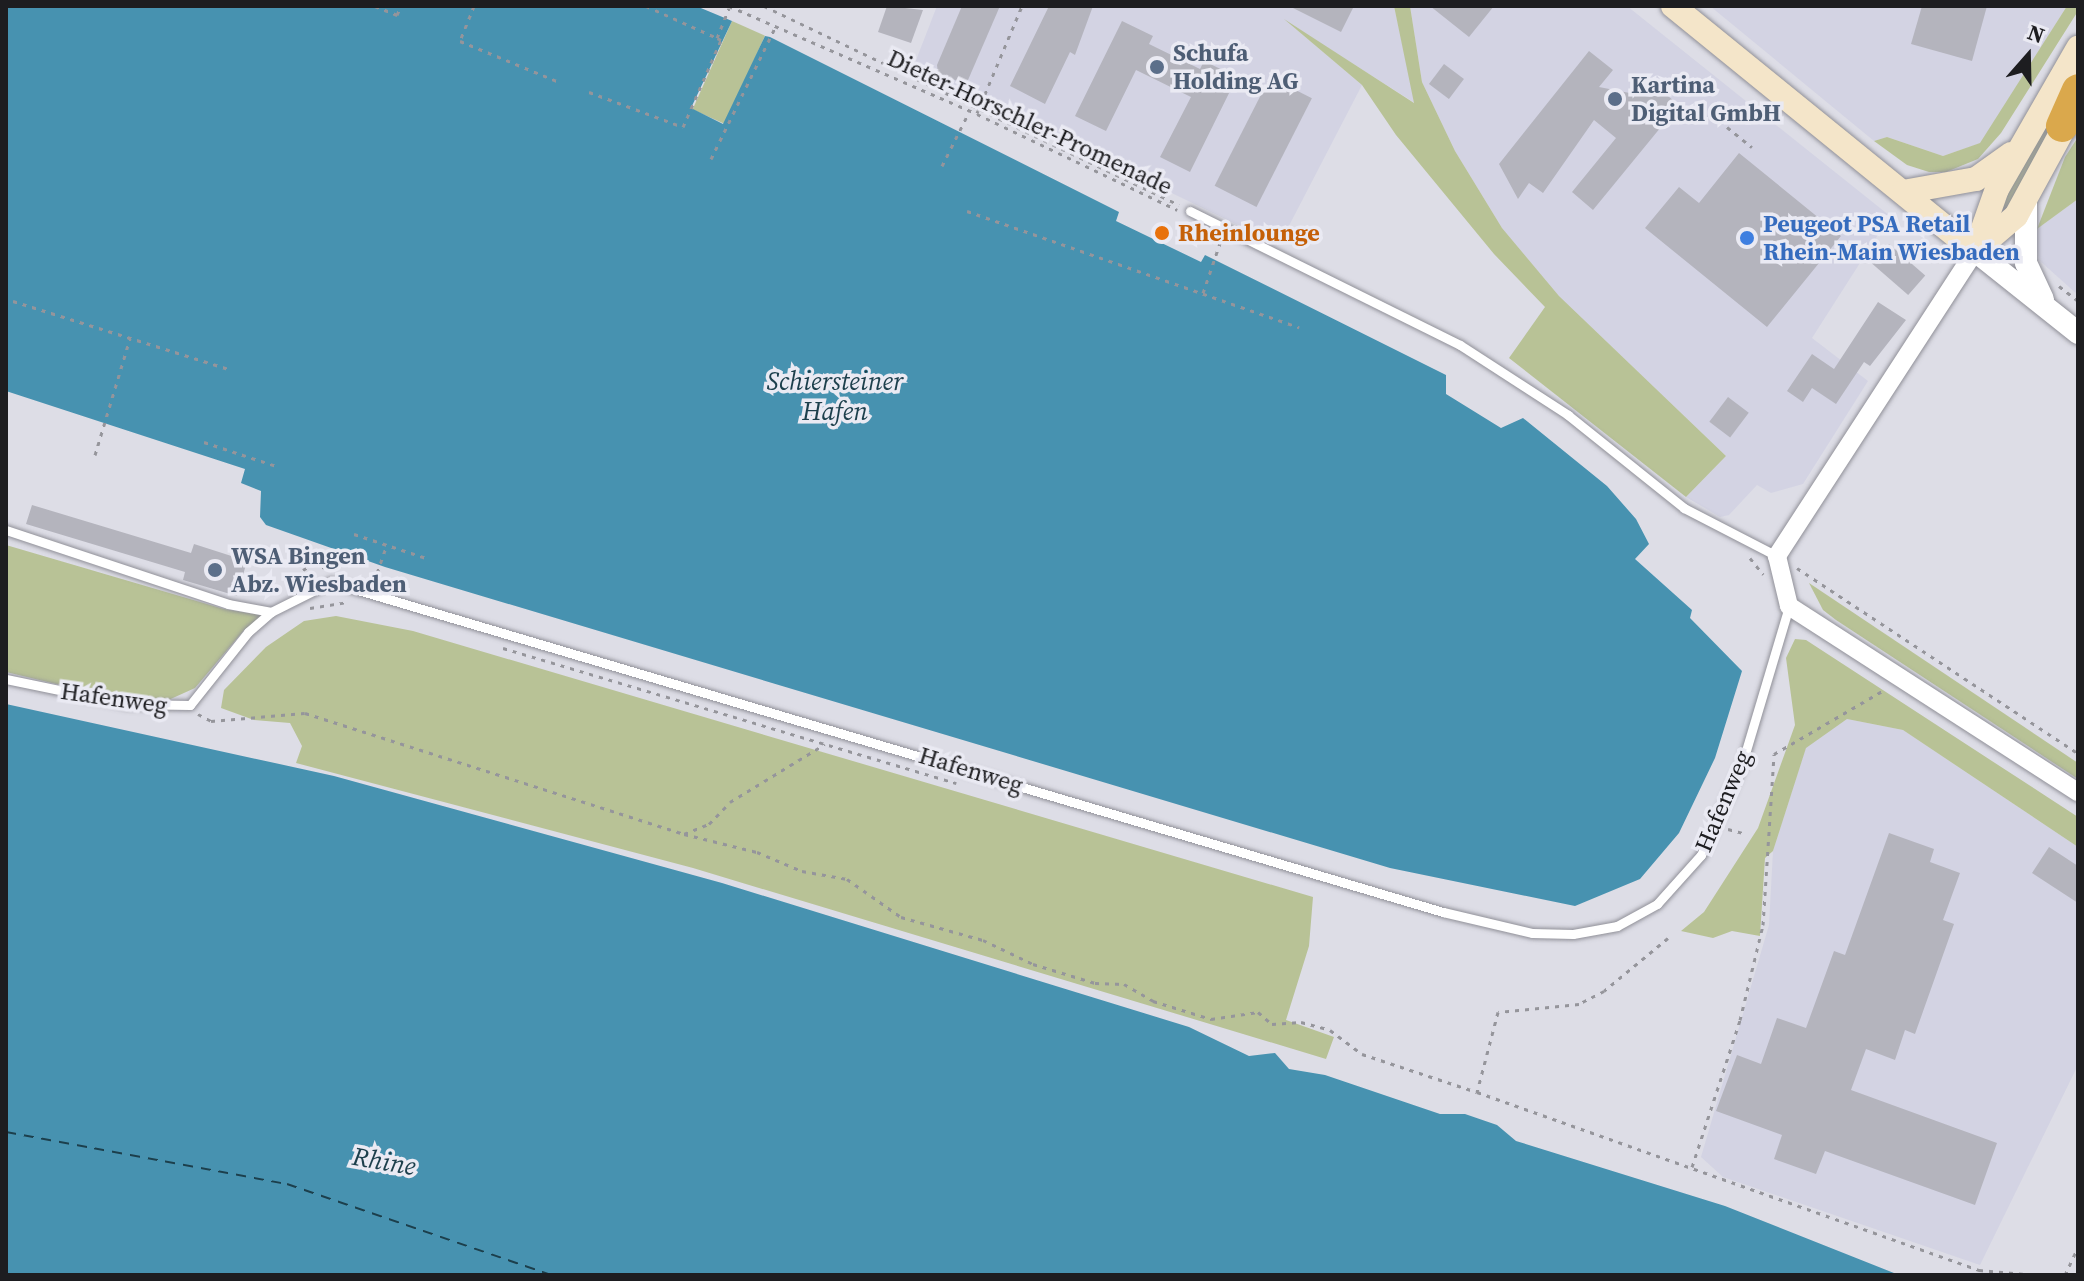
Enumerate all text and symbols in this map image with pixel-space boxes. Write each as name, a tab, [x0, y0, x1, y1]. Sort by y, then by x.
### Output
north arrow	[1988, 16, 2068, 96]
text: N	[2024, 17, 2049, 50]
place label: Schufa Holding AG	[1173, 39, 1299, 95]
street label: Dieter-Horschler-Promenade	[883, 43, 1177, 201]
marker: Schufa Holding AG	[1148, 58, 1166, 76]
place label: Kartina Digital GmbH	[1631, 71, 1781, 127]
marker: Kartina Digital GmbH	[1606, 90, 1624, 108]
place label: Peugeot PSA Retail Rhein-Main Wiesbaden	[1763, 210, 2020, 266]
place label: Rheinlounge	[1178, 219, 1320, 247]
marker: Rheinlounge	[1153, 224, 1171, 242]
marker: Peugeot PSA Retail Rhein-Main Wiesbaden	[1738, 229, 1756, 247]
water label: Schiersteiner Hafen	[767, 366, 903, 428]
place label: WSA Bingen Abz. Wiesbaden	[231, 542, 407, 598]
marker: WSA Bingen Abz. Wiesbaden	[206, 561, 224, 579]
street label: Hafenweg	[59, 676, 169, 720]
street label: Hafenweg	[915, 741, 1027, 799]
street label: Hafenweg	[1689, 746, 1757, 856]
water label: Rhine	[350, 1141, 418, 1183]

